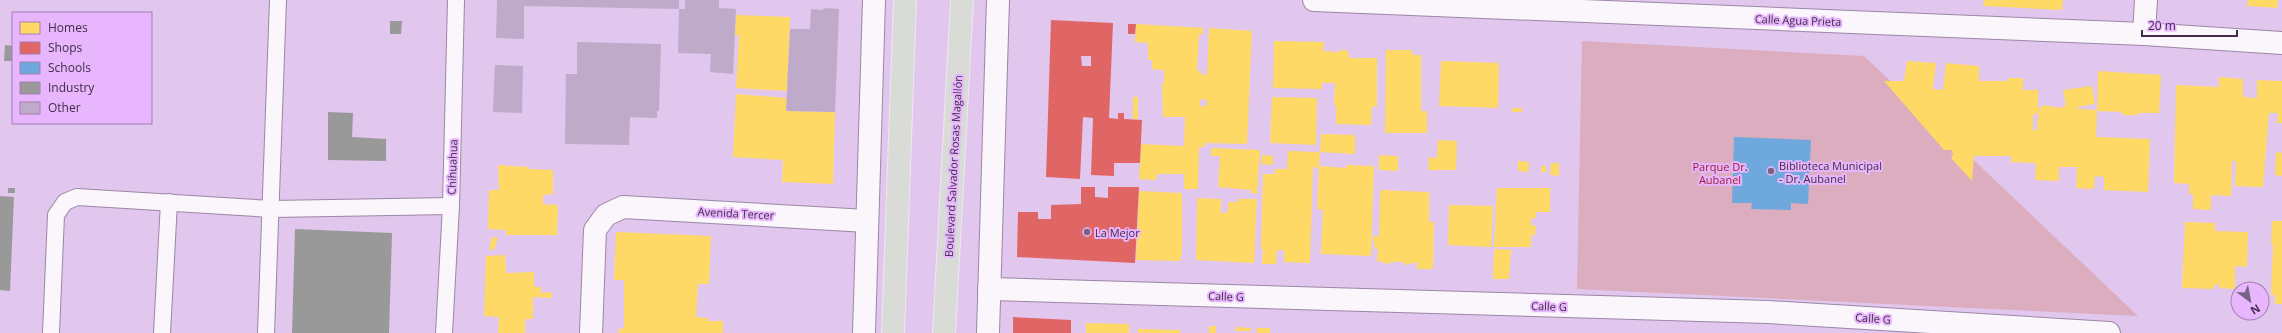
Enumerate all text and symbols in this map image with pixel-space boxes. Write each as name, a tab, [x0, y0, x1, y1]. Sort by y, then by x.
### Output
street label: Calle Agua Prieta	[1755, 11, 1841, 29]
legend	[12, 12, 152, 124]
scale bar	[2142, 12, 2237, 38]
text: 20 m	[2148, 17, 2176, 34]
text: Homes	[48, 19, 88, 36]
text: Shops	[48, 39, 83, 56]
text: Schools	[48, 59, 91, 76]
street label: Boulevard Salvador Rosas Magallón	[941, 75, 965, 257]
text: Industry	[48, 79, 95, 96]
text: Other	[48, 99, 81, 116]
street label: Chihuahua	[444, 139, 460, 195]
place label: Biblioteca Municipal - Dr. Aubanel	[1779, 158, 1882, 186]
park label: Parque Dr. Aubanel	[1692, 159, 1748, 187]
marker: Biblioteca Municipal - Dr. Aubanel	[1766, 166, 1776, 176]
street label: Avenida Tercer	[697, 204, 775, 223]
place label: La Mejor	[1095, 225, 1140, 240]
marker: La Mejor	[1082, 227, 1092, 237]
north arrow	[2230, 281, 2270, 321]
street label: Calle G	[1208, 288, 1244, 304]
street label: Calle G	[1531, 298, 1567, 314]
text: N	[2248, 301, 2263, 319]
street label: Calle G	[1855, 309, 1891, 327]

